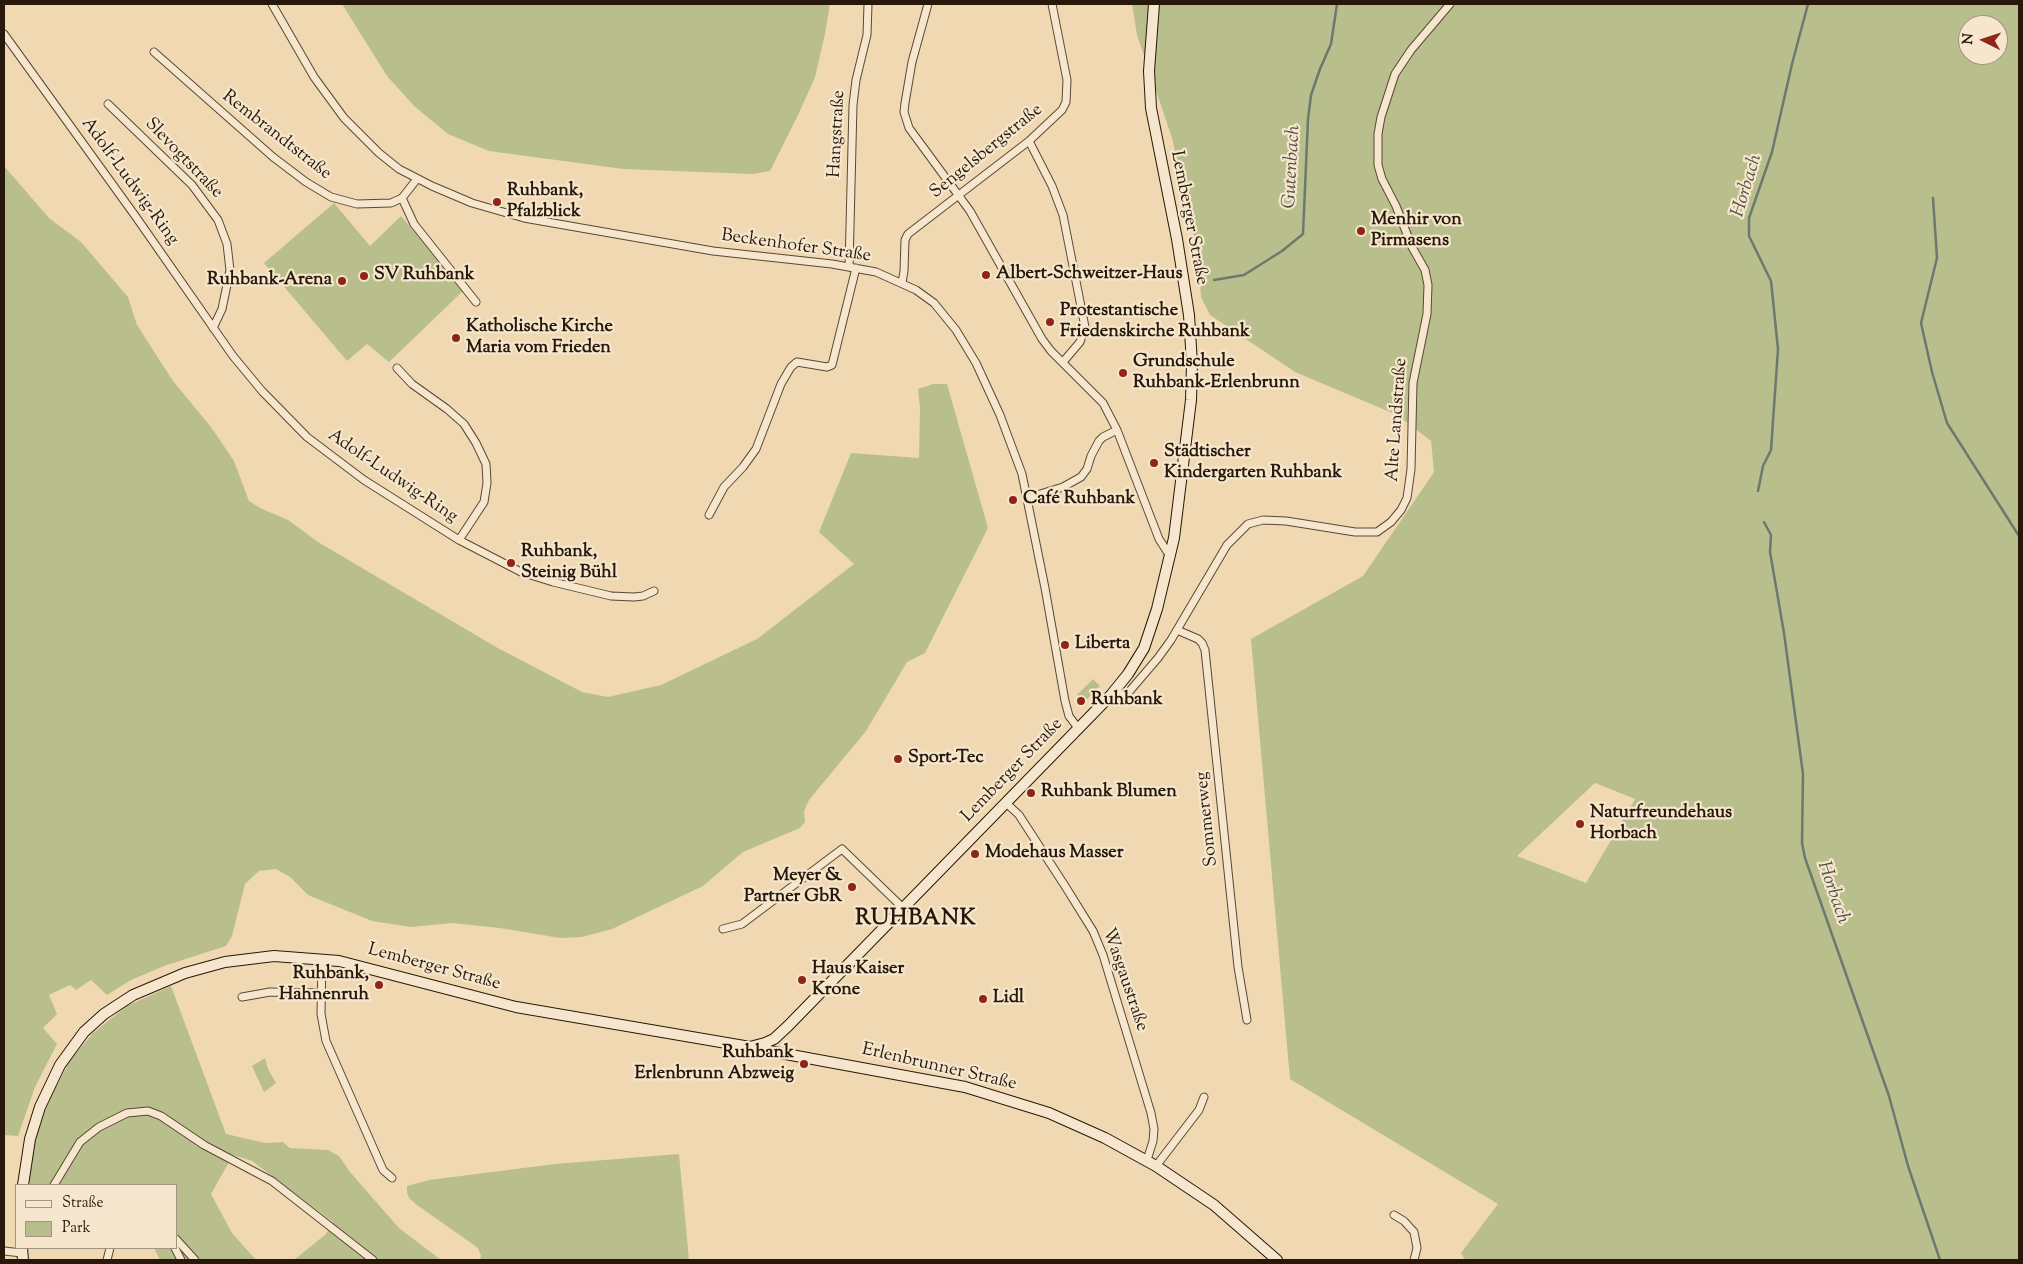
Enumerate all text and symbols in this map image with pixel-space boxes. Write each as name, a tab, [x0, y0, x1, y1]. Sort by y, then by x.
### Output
north arrow	[1958, 15, 2008, 65]
text: N	[1959, 33, 1979, 45]
street label: Rembrandtstraße	[217, 87, 335, 185]
street label: Hangstraße	[825, 90, 851, 178]
street label: Sengelsbergstraße	[926, 100, 1048, 204]
street label: Adolf-Ludwig-Ring	[76, 114, 182, 250]
street label: Slevogtstraße	[139, 114, 227, 204]
water label: Gutenbach	[1279, 125, 1307, 209]
street label: Lemberger Straße	[1164, 149, 1212, 287]
water label: Horbach	[1728, 152, 1768, 220]
place label: Ruhbank, Pfalzblick	[507, 181, 583, 223]
marker: Ruhbank, Pfalzblick	[491, 196, 503, 208]
place label: Menhir von Pirmasens	[1371, 210, 1462, 252]
marker: Menhir von Pirmasens	[1355, 225, 1367, 237]
street label: Beckenhofer Straße	[720, 226, 872, 268]
place label: Albert-Schweitzer-Haus	[996, 264, 1182, 286]
place label: SV Ruhbank	[374, 265, 475, 287]
marker: Albert-Schweitzer-Haus	[980, 269, 992, 281]
place label: Ruhbank-Arena	[207, 270, 332, 292]
marker: SV Ruhbank	[358, 270, 370, 282]
marker: Ruhbank-Arena	[336, 275, 348, 287]
place label: Protestantische Friedenskirche Ruhbank	[1060, 301, 1250, 344]
marker: Protestantische Friedenskirche Ruhbank	[1044, 316, 1056, 328]
place label: Katholische Kirche Maria vom Frieden	[466, 317, 613, 359]
marker: Katholische Kirche Maria vom Frieden	[450, 332, 462, 344]
place label: Grundschule Ruhbank-Erlenbrunn	[1133, 352, 1300, 394]
street label: Alte Landstraße	[1383, 358, 1413, 482]
marker: Grundschule Ruhbank-Erlenbrunn	[1117, 367, 1129, 379]
street label: Adolf-Ludwig-Ring	[323, 425, 461, 529]
place label: Städtischer Kindergarten Ruhbank	[1164, 442, 1342, 484]
marker: Städtischer Kindergarten Ruhbank	[1148, 457, 1160, 469]
place label: Café Ruhbank	[1023, 489, 1135, 511]
marker: Café Ruhbank	[1007, 494, 1019, 506]
place label: Ruhbank, Steinig Bühl	[521, 542, 617, 584]
marker: Ruhbank, Steinig Bühl	[505, 557, 517, 569]
place label: Liberta	[1075, 634, 1130, 656]
marker: Liberta	[1059, 639, 1071, 651]
place label: Ruhbank	[1091, 690, 1163, 712]
marker: Ruhbank	[1075, 695, 1087, 707]
street label: Lemberger Straße	[958, 714, 1068, 828]
place label: Sport-Tec	[908, 748, 984, 770]
marker: Sport-Tec	[892, 753, 904, 765]
street label: Sommerweg	[1192, 770, 1224, 868]
place label: Ruhbank Blumen	[1041, 782, 1177, 804]
marker: Ruhbank Blumen	[1025, 787, 1037, 799]
place label: Naturfreundehaus Horbach	[1590, 803, 1732, 846]
marker: Naturfreundehaus Horbach	[1574, 818, 1586, 830]
place label: Modehaus Masser	[985, 843, 1123, 865]
marker: Modehaus Masser	[969, 848, 981, 860]
water label: Horbach	[1811, 859, 1853, 927]
place label: Meyer & Partner GbR	[744, 866, 842, 909]
marker: Meyer & Partner GbR	[846, 881, 858, 893]
district label: RUHBANK	[854, 907, 978, 933]
street label: Wasgaustraße	[1096, 926, 1152, 1034]
street label: Lemberger Straße	[365, 940, 503, 996]
place label: Haus Kaiser Krone	[812, 959, 904, 1002]
place label: Ruhbank, Hahnenruh	[279, 964, 369, 1006]
marker: Haus Kaiser Krone	[796, 974, 808, 986]
marker: Ruhbank, Hahnenruh	[373, 979, 385, 991]
place label: Lidl	[993, 988, 1024, 1010]
marker: Lidl	[977, 993, 989, 1005]
street label: Erlenbrunner Straße	[860, 1040, 1018, 1096]
place label: Ruhbank Erlenbrunn Abzweig	[634, 1043, 794, 1086]
marker: Ruhbank Erlenbrunn Abzweig	[798, 1058, 810, 1070]
legend	[15, 1184, 178, 1249]
text: Straße	[62, 1193, 104, 1214]
text: Park	[62, 1218, 91, 1239]

